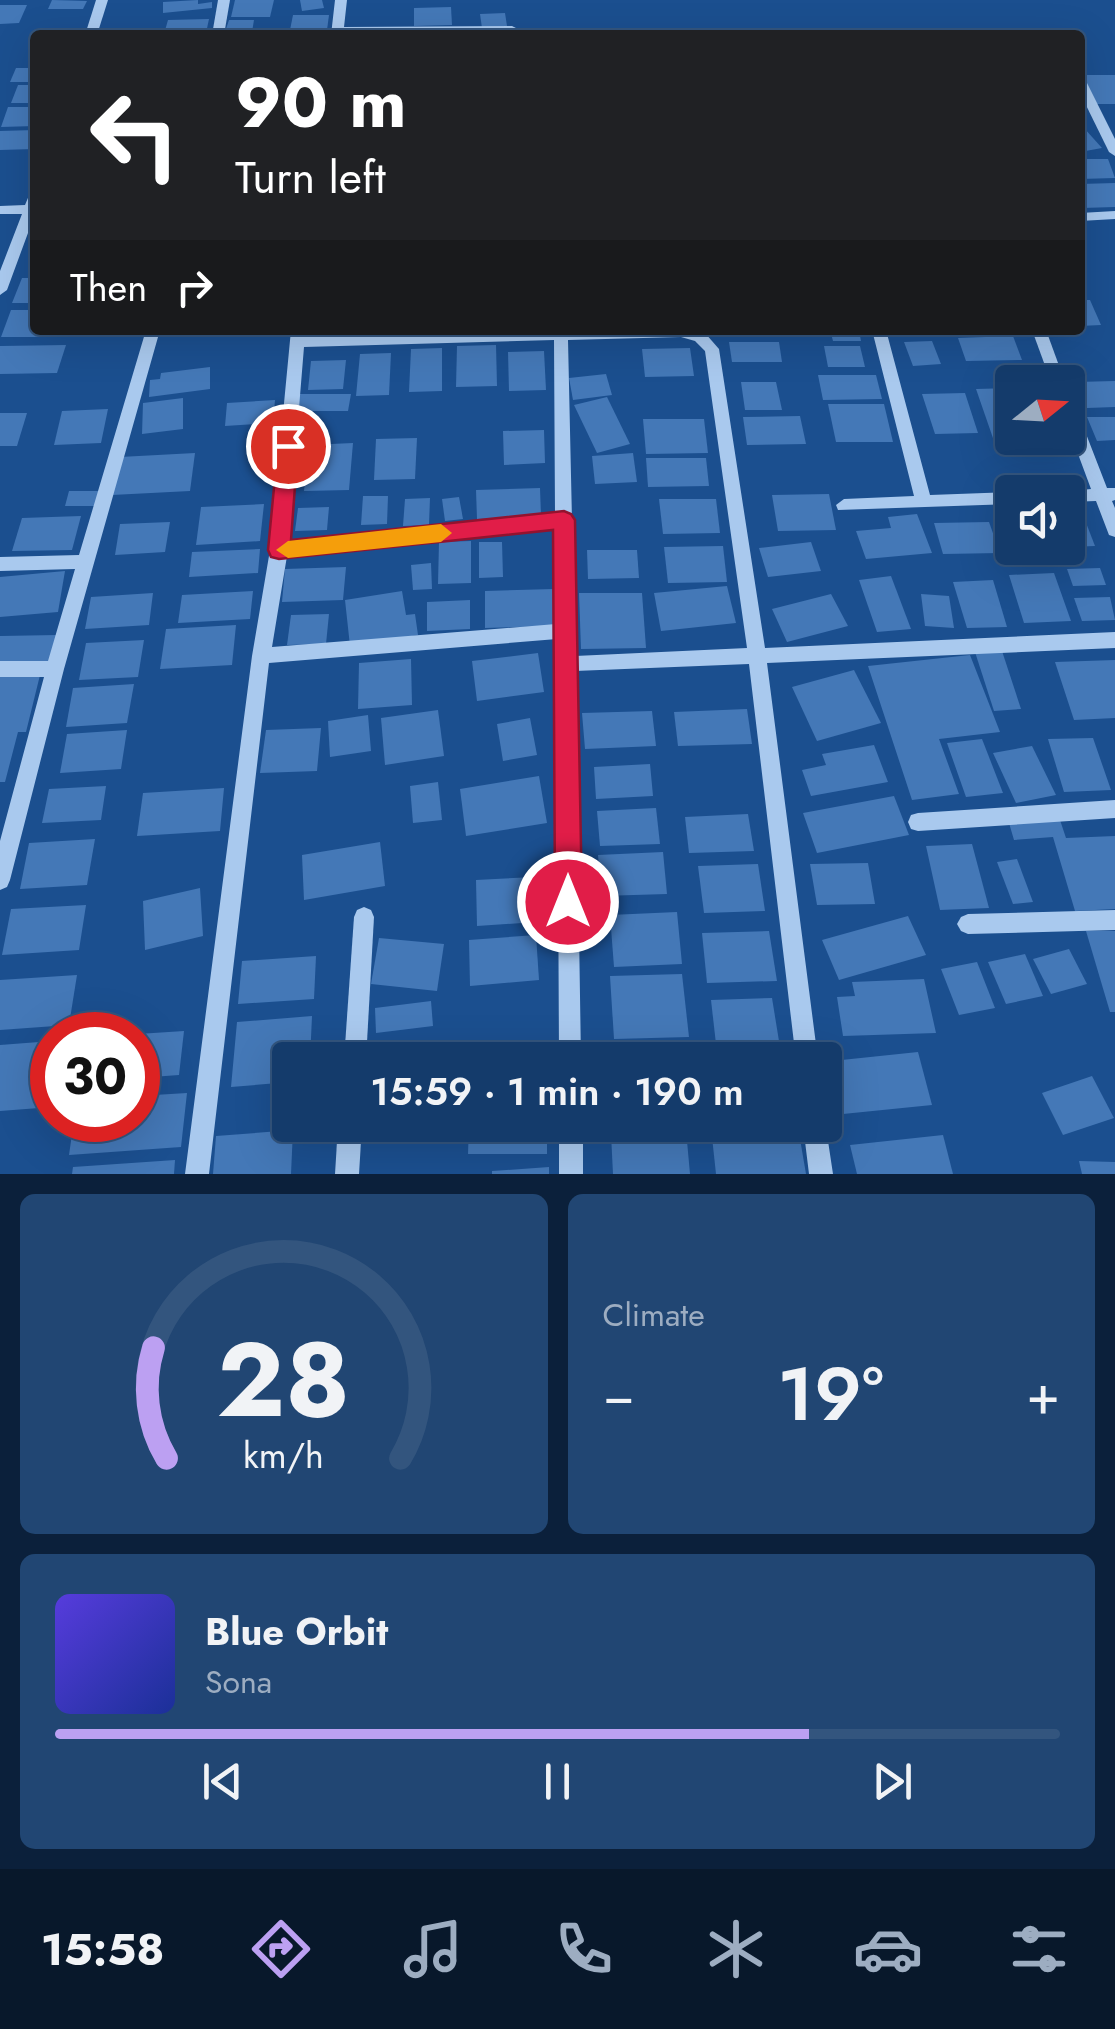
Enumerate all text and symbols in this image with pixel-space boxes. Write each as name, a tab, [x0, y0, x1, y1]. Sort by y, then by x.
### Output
text: 90 m	[235, 52, 407, 153]
icon: left	[70, 70, 200, 200]
text: Turn left	[235, 145, 386, 210]
text: Then	[70, 260, 147, 315]
icon: right	[167, 260, 222, 315]
north arrow	[995, 365, 1085, 455]
map controls	[995, 365, 1085, 565]
pin	[246, 404, 331, 489]
icon: arrive	[261, 419, 316, 474]
button: sound	[995, 475, 1085, 565]
position arrow	[516, 850, 620, 954]
speed limit sign: 30	[30, 1012, 160, 1142]
text: 15:59 · 1 min · 190 m	[370, 1064, 744, 1119]
text: Climate	[603, 1292, 705, 1338]
text: 28	[217, 1305, 350, 1455]
text: 19°	[777, 1340, 884, 1448]
text: −	[603, 1355, 635, 1435]
text: +	[1026, 1355, 1060, 1435]
text: km/h	[243, 1430, 324, 1481]
text: Blue Orbit	[205, 1604, 388, 1659]
text: Sona	[205, 1659, 272, 1705]
icon: previous	[195, 1754, 250, 1809]
icon: pause	[530, 1754, 585, 1809]
icon: next	[865, 1754, 920, 1809]
icon: directions	[246, 1914, 316, 1984]
icon: music	[398, 1914, 468, 1984]
icon: phone	[549, 1914, 619, 1984]
icon: climate	[701, 1914, 771, 1984]
icon: car	[853, 1914, 923, 1984]
icon: filters	[1004, 1914, 1074, 1984]
text: 15:58	[41, 1917, 164, 1982]

